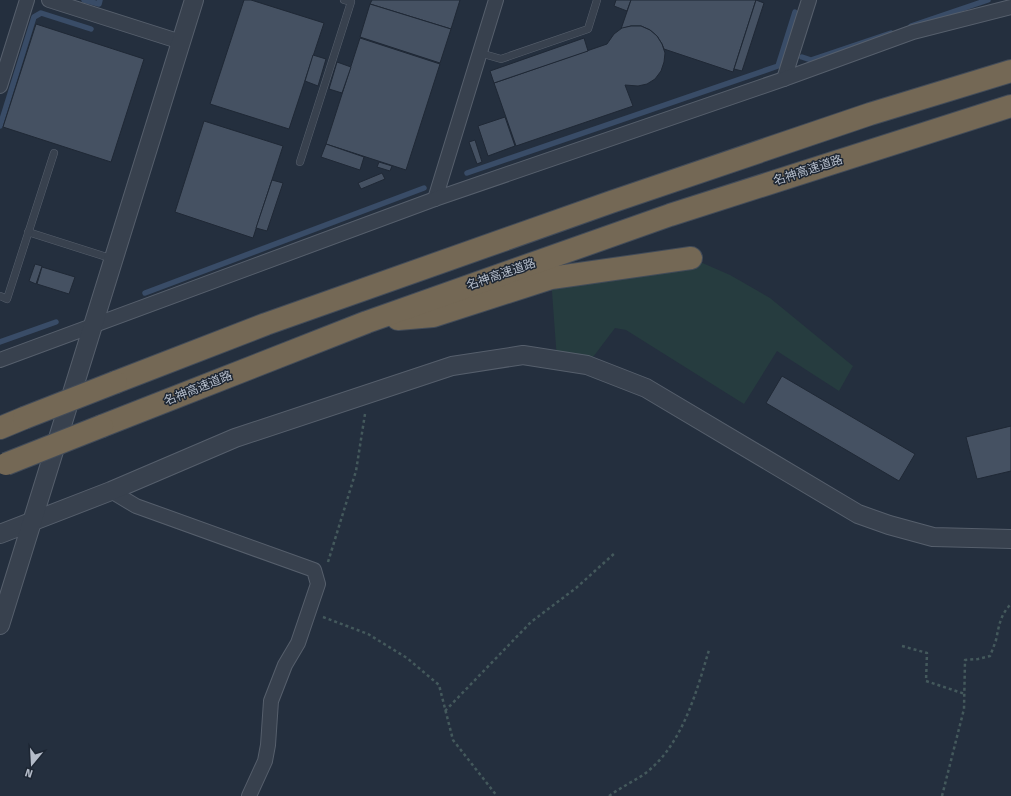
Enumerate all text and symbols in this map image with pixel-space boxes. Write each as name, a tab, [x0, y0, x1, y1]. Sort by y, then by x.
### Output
street label: 名神高速道路	[772, 152, 844, 188]
street label: 名神高速道路	[465, 256, 537, 292]
street label: 名神高速道路	[162, 368, 234, 408]
north arrow	[12, 744, 52, 784]
text: N	[24, 766, 35, 780]

